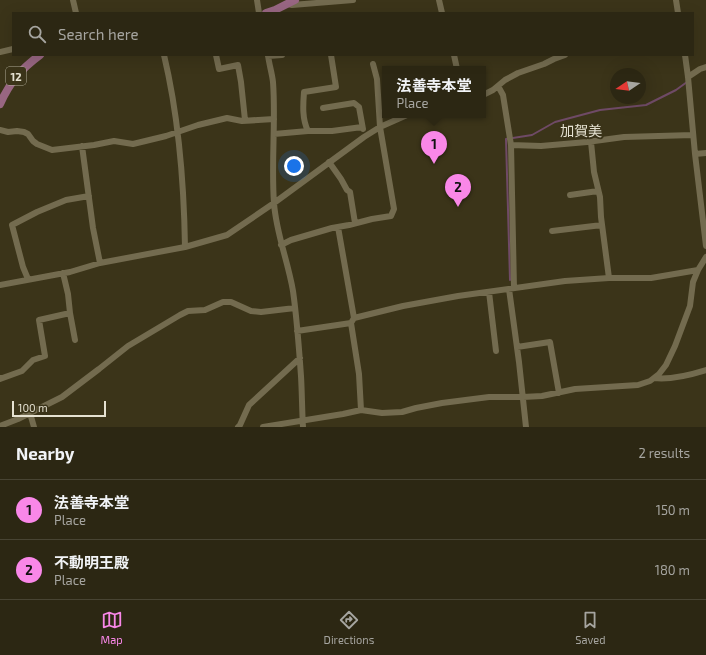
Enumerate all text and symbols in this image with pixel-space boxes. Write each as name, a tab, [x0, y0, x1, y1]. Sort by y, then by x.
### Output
search box	[12, 12, 694, 56]
icon: search	[26, 23, 48, 45]
text: Search here	[58, 25, 139, 43]
popup	[382, 66, 486, 118]
road number: 12	[6, 67, 26, 85]
north arrow	[610, 68, 646, 104]
text: 法善寺本堂	[396, 76, 472, 94]
text: Place	[396, 95, 428, 111]
district label: 加賀美	[560, 122, 602, 139]
pin: 1	[421, 131, 447, 164]
your location	[284, 156, 304, 176]
pin: 2	[445, 174, 471, 207]
scale bar	[12, 399, 106, 418]
text: 100 m	[18, 401, 48, 414]
text: Nearby	[16, 443, 74, 463]
text: 2 results	[638, 445, 690, 461]
text: 法善寺本堂	[54, 493, 129, 511]
text: 1	[26, 502, 32, 518]
text: 150 m	[656, 502, 690, 518]
text: Place	[54, 512, 86, 528]
text: 不動明王殿	[54, 553, 129, 571]
text: 2	[25, 562, 33, 578]
text: 180 m	[655, 562, 690, 578]
text: Place	[54, 572, 86, 588]
tab: Map	[101, 609, 123, 646]
tab: Directions	[324, 609, 374, 646]
tab: Saved	[575, 609, 606, 646]

